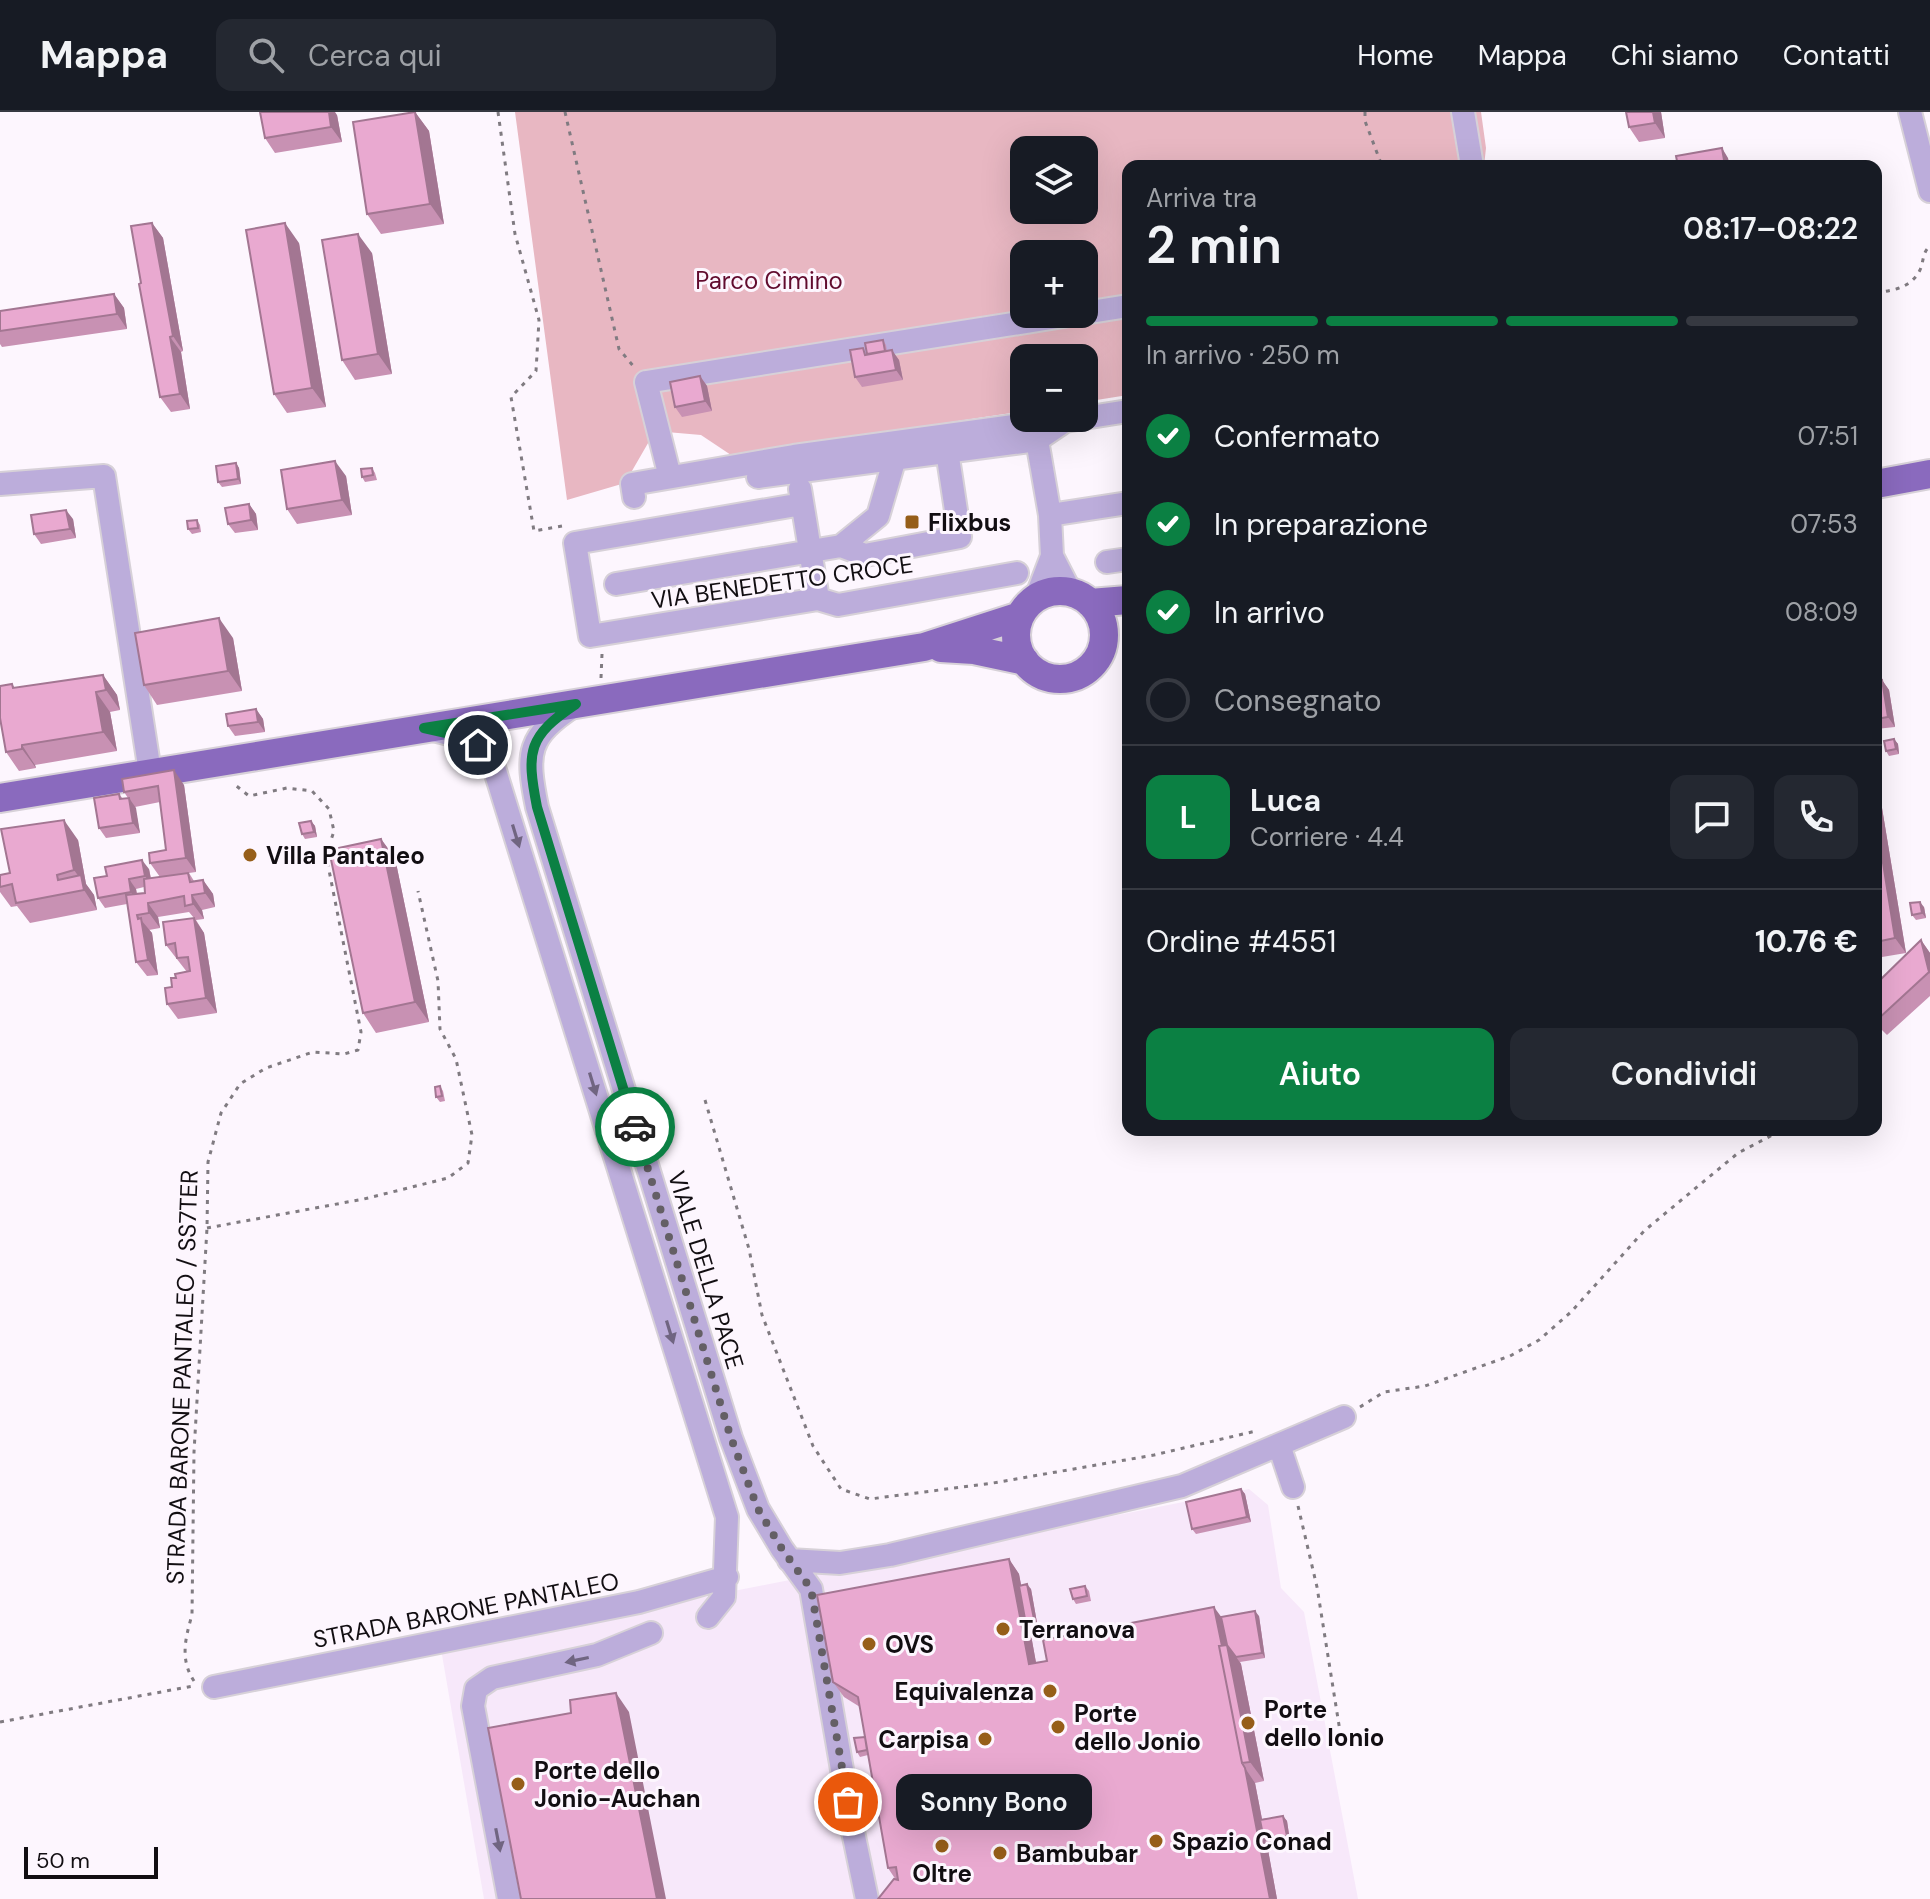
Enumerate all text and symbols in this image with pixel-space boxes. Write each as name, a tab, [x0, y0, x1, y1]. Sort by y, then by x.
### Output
search box	[216, 19, 776, 91]
text: Mappa	[40, 30, 168, 80]
icon: search	[244, 33, 288, 77]
text: Cerca qui	[308, 36, 442, 75]
text: Home	[1357, 37, 1434, 74]
text: Mappa	[1478, 37, 1567, 74]
text: Chi siamo	[1611, 37, 1739, 74]
text: Contatti	[1783, 37, 1890, 74]
map controls	[1010, 136, 1098, 432]
button: layers	[1010, 136, 1098, 224]
text: Arriva tra	[1146, 181, 1257, 215]
text: 08:17–08:22	[1683, 209, 1858, 248]
text: 2 min	[1146, 211, 1282, 279]
button: +	[1010, 240, 1098, 328]
park label: Parco Cimino	[695, 265, 843, 296]
text: In arrivo · 250 m	[1146, 338, 1340, 372]
button: −	[1010, 344, 1098, 432]
icon: check	[1146, 414, 1190, 458]
text: Confermato	[1214, 417, 1380, 456]
text: 07:51	[1797, 419, 1858, 453]
icon: check	[1146, 502, 1190, 546]
text: In preparazione	[1214, 505, 1428, 544]
place label: Flixbus	[928, 507, 1011, 538]
text: 07:53	[1790, 507, 1858, 541]
marker: Flixbus	[903, 513, 921, 531]
street label: VIA BENEDETTO CROCE	[649, 548, 915, 616]
icon: check	[1146, 590, 1190, 634]
text: In arrivo	[1214, 593, 1325, 632]
text: 08:09	[1785, 595, 1858, 629]
text: Consegnato	[1214, 681, 1382, 720]
pin	[444, 711, 512, 779]
icon: home	[456, 723, 500, 767]
button: chat	[1670, 775, 1754, 859]
button: phone	[1774, 775, 1858, 859]
text: Luca	[1250, 781, 1321, 820]
text: L	[1180, 798, 1196, 837]
text: Corriere · 4.4	[1250, 820, 1404, 854]
one-way arrow	[510, 824, 522, 848]
place label: Villa Pantaleo	[266, 840, 425, 871]
marker: Villa Pantaleo	[241, 846, 259, 864]
text: Ordine #4551	[1146, 922, 1336, 961]
text: 10.76 €	[1755, 922, 1858, 961]
button: Aiuto	[1146, 1028, 1494, 1120]
button: Condividi	[1510, 1028, 1858, 1120]
one-way arrow	[587, 1072, 599, 1096]
courier	[595, 1087, 675, 1167]
icon: car	[613, 1105, 657, 1149]
street label: VIALE DELLA PACE	[661, 1167, 751, 1373]
street label: STRADA BARONE PANTALEO / SS7TER	[159, 1169, 205, 1585]
one-way arrow	[664, 1321, 676, 1345]
street label: STRADA BARONE PANTALEO	[310, 1565, 622, 1655]
place label: Terranova	[1019, 1614, 1135, 1645]
marker: Terranova	[994, 1620, 1012, 1638]
place label: OVS	[885, 1629, 934, 1660]
marker: OVS	[860, 1635, 878, 1653]
one-way arrow	[565, 1654, 590, 1667]
place label: Equivalenza	[895, 1676, 1034, 1707]
marker: Equivalenza	[1041, 1682, 1059, 1700]
place label: Porte dello Ionio	[1264, 1694, 1384, 1753]
place label: Porte dello Jonio	[1074, 1698, 1201, 1757]
marker: Porte dello Ionio	[1239, 1714, 1257, 1732]
marker: Porte dello Jonio	[1049, 1718, 1067, 1736]
place label: Carpisa	[878, 1724, 969, 1755]
marker: Carpisa	[976, 1730, 994, 1748]
place label: Porte dello Jonio-Auchan	[534, 1755, 701, 1814]
pin	[814, 1768, 882, 1836]
callout: Sonny Bono	[896, 1774, 1092, 1830]
marker: Porte dello Jonio-Auchan	[509, 1775, 527, 1793]
icon: bag	[826, 1780, 870, 1824]
text: Sonny Bono	[920, 1785, 1068, 1819]
place label: Spazio Conad	[1172, 1826, 1332, 1857]
one-way arrow	[493, 1828, 505, 1853]
marker: Spazio Conad	[1147, 1832, 1165, 1850]
marker: Oltre	[933, 1837, 951, 1855]
place label: Bambubar	[1016, 1838, 1138, 1869]
scale bar	[24, 1843, 158, 1879]
marker: Bambubar	[991, 1844, 1009, 1862]
text: 50 m	[36, 1846, 90, 1875]
place label: Oltre	[912, 1858, 972, 1889]

